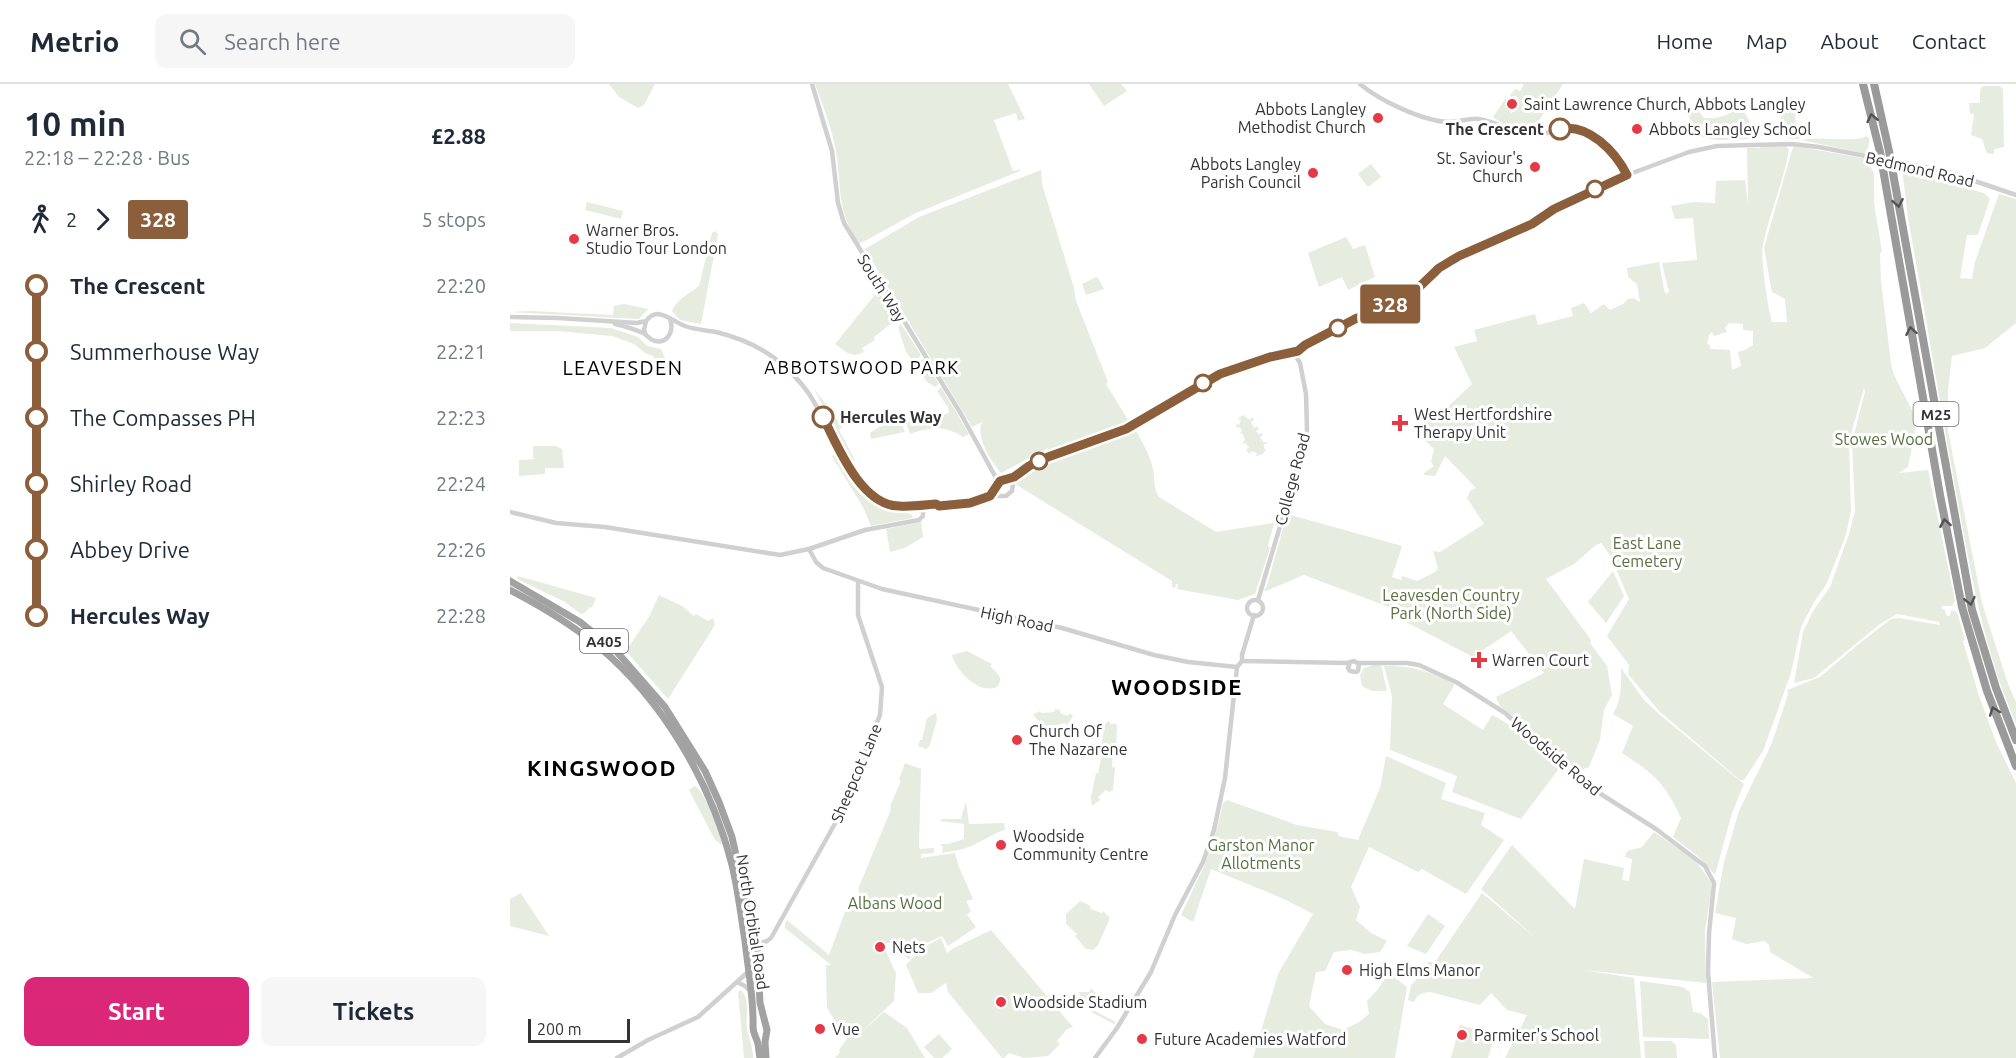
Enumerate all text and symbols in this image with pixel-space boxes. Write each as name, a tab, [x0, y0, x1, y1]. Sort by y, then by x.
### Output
search box	[155, 14, 575, 68]
icon: search	[176, 25, 209, 58]
text: Metrio	[30, 26, 119, 57]
text: Search here	[224, 29, 341, 54]
text: Home	[1656, 29, 1713, 53]
text: Map	[1746, 29, 1787, 53]
text: About	[1820, 29, 1879, 53]
text: Contact	[1912, 29, 1986, 53]
place label: Saint Lawrence Church, Abbots Langley	[1524, 95, 1806, 113]
marker: Saint Lawrence Church, Abbots Langley	[1505, 97, 1519, 111]
place label: Abbots Langley Methodist Church	[1238, 100, 1366, 136]
text: 10 min	[24, 105, 126, 142]
marker: Abbots Langley Methodist Church	[1371, 111, 1385, 125]
one-way arrow	[1867, 114, 1880, 124]
marker: The Crescent	[1549, 118, 1571, 140]
place label: The Crescent	[1446, 120, 1544, 138]
place label: Abbots Langley School	[1649, 120, 1811, 138]
marker: Abbots Langley School	[1630, 122, 1644, 136]
text: £2.88	[431, 123, 486, 148]
text: 22:18 – 22:28 · Bus	[24, 146, 190, 169]
street label: Bedmond Road	[1864, 148, 1976, 190]
place label: St. Saviour's Church	[1437, 149, 1523, 185]
place label: Abbots Langley Parish Council	[1190, 155, 1301, 191]
marker: St. Saviour's Church	[1528, 160, 1542, 174]
marker: Abbots Langley Parish Council	[1306, 166, 1320, 180]
unlabelled marker	[1586, 180, 1604, 198]
one-way arrow	[1892, 198, 1904, 208]
icon: walk	[24, 203, 57, 236]
icon: forward	[86, 203, 119, 236]
text: 328	[140, 207, 176, 231]
text: 2	[66, 208, 77, 231]
text: 5 stops	[422, 208, 486, 231]
place label: Warner Bros. Studio Tour London	[586, 221, 727, 257]
marker: Warner Bros. Studio Tour London	[567, 232, 581, 246]
street label: South Way	[854, 251, 910, 325]
text: The Crescent	[70, 273, 205, 298]
text: 22:20	[436, 274, 486, 297]
line badge: 328	[1356, 284, 1424, 324]
text: 328	[1372, 292, 1408, 316]
unlabelled marker	[1329, 319, 1347, 337]
one-way arrow	[1906, 326, 1918, 335]
text: Summerhouse Way	[70, 339, 259, 364]
text: 22:21	[436, 340, 486, 363]
district label: LEAVESDEN	[562, 356, 684, 379]
district label: ABBOTSWOOD PARK	[764, 357, 960, 377]
unlabelled marker	[1194, 374, 1212, 392]
road number: M25	[1914, 402, 1958, 426]
text: The Compasses PH	[70, 405, 256, 430]
place label: West Hertfordshire Therapy Unit	[1414, 405, 1552, 441]
text: 22:23	[436, 406, 486, 429]
marker: Hercules Way	[812, 406, 834, 428]
place label: Hercules Way	[840, 408, 942, 426]
marker: West Hertfordshire Therapy Unit	[1391, 414, 1409, 432]
park label: Stowes Wood	[1835, 430, 1933, 448]
street label: College Road	[1271, 431, 1313, 527]
unlabelled marker	[1030, 452, 1048, 470]
text: Shirley Road	[70, 471, 192, 496]
text: 22:24	[436, 472, 486, 495]
one-way arrow	[1940, 518, 1952, 528]
park label: East Lane Cemetery	[1612, 534, 1683, 570]
text: Abbey Drive	[70, 537, 190, 562]
text: 22:26	[436, 538, 486, 561]
park label: Leavesden Country Park (North Side)	[1382, 586, 1520, 623]
one-way arrow	[1963, 596, 1976, 606]
text: Hercules Way	[70, 603, 210, 628]
street label: High Road	[979, 603, 1055, 635]
text: 22:28	[436, 604, 486, 627]
road number: A405	[580, 629, 628, 653]
marker: Warren Court	[1470, 651, 1488, 669]
place label: Warren Court	[1492, 651, 1590, 669]
district label: WOODSIDE	[1111, 674, 1243, 699]
one-way arrow	[1989, 706, 2002, 717]
street label: Woodside Road	[1507, 713, 1605, 799]
street label: Sheepcot Lane	[827, 721, 885, 825]
place label: Church Of The Nazarene	[1029, 722, 1128, 758]
marker: Church Of The Nazarene	[1010, 733, 1024, 747]
district label: KINGSWOOD	[527, 755, 677, 780]
place label: Woodside Community Centre	[1013, 827, 1149, 863]
park label: Garston Manor Allotments	[1208, 836, 1314, 872]
marker: Woodside Community Centre	[994, 838, 1008, 852]
street label: North Orbital Road	[733, 853, 773, 991]
park label: Albans Wood	[848, 894, 942, 912]
place label: Nets	[892, 938, 926, 956]
marker: Nets	[873, 940, 887, 954]
place label: High Elms Manor	[1359, 961, 1480, 979]
marker: High Elms Manor	[1340, 963, 1354, 977]
button: Start	[24, 977, 249, 1046]
button: Tickets	[261, 977, 486, 1046]
place label: Woodside Stadium	[1013, 993, 1147, 1011]
marker: Woodside Stadium	[994, 995, 1008, 1009]
scale bar	[528, 1016, 630, 1044]
text: 200 m	[537, 1020, 582, 1038]
place label: Vue	[832, 1020, 860, 1038]
marker: Vue	[813, 1022, 827, 1036]
place label: Parmiter's School	[1474, 1026, 1599, 1044]
marker: Parmiter's School	[1455, 1028, 1469, 1042]
place label: Future Academies Watford	[1154, 1030, 1346, 1048]
marker: Future Academies Watford	[1135, 1032, 1149, 1046]

